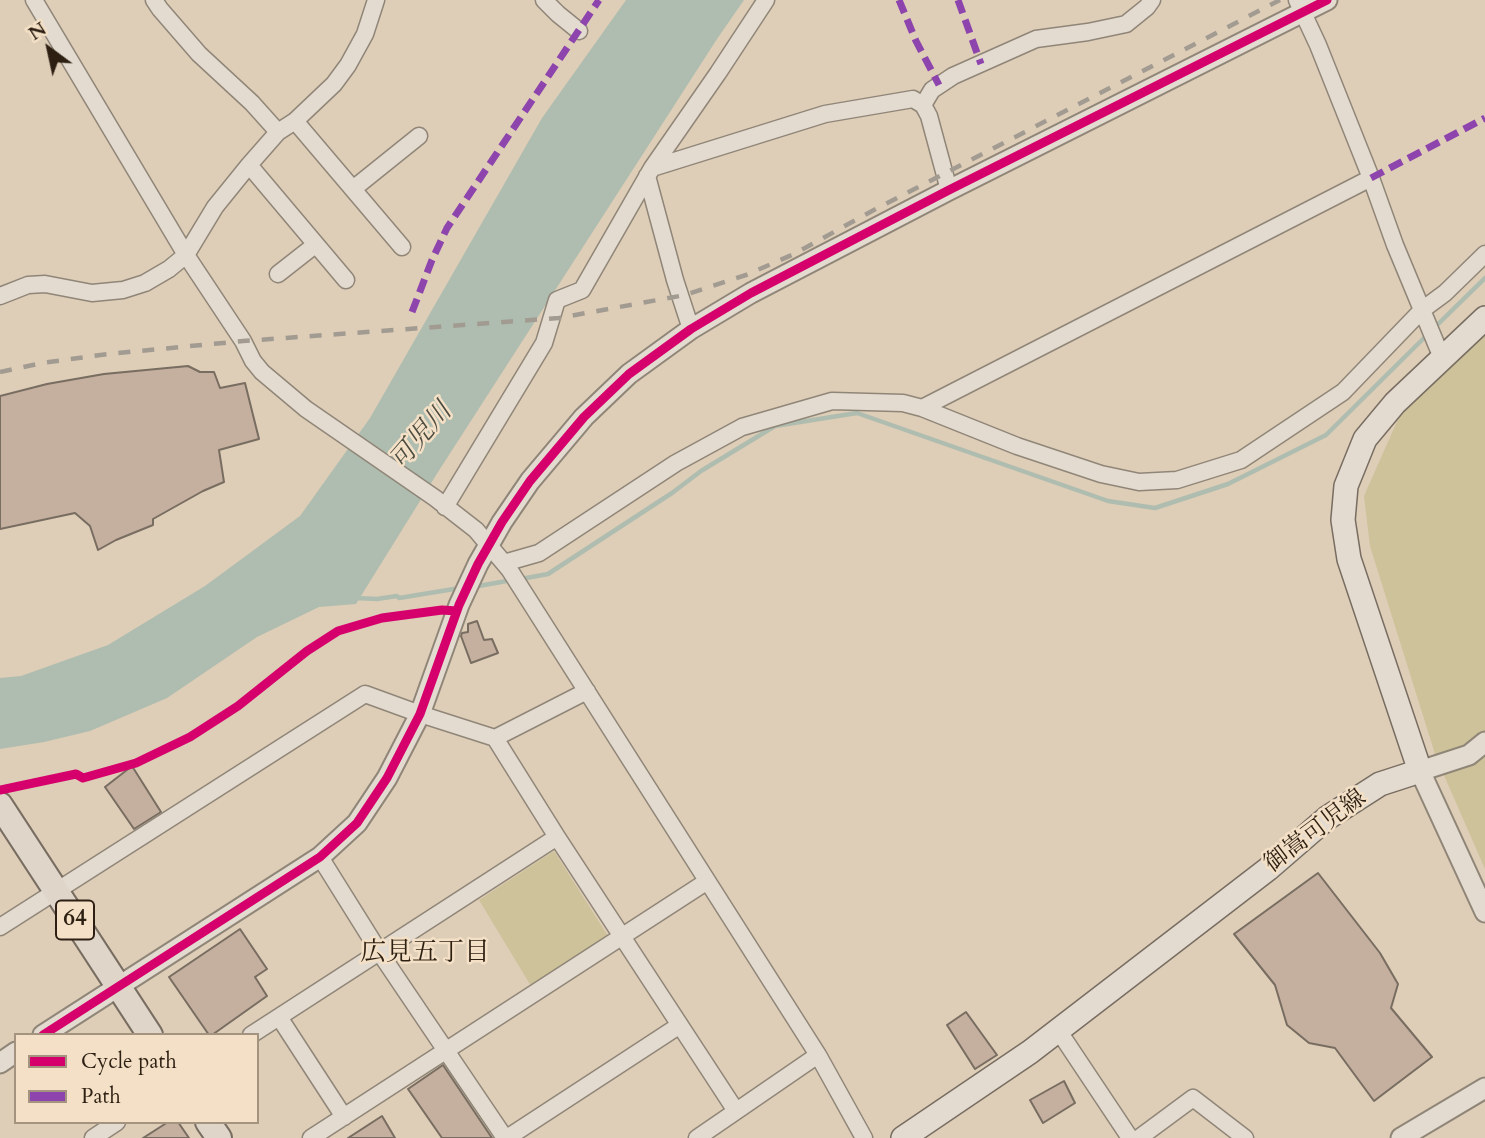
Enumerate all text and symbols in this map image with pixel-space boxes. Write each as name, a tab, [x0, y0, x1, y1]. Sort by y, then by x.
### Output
north arrow	[14, 14, 84, 84]
text: N	[24, 16, 52, 47]
water label: 可児川	[385, 397, 459, 477]
street label: 御嵩可児線	[1259, 784, 1373, 880]
road number: 64	[56, 900, 94, 939]
district label: 広見五丁目	[360, 938, 490, 970]
legend	[14, 1033, 259, 1124]
text: Cycle path	[81, 1047, 177, 1076]
text: Path	[81, 1082, 121, 1111]

